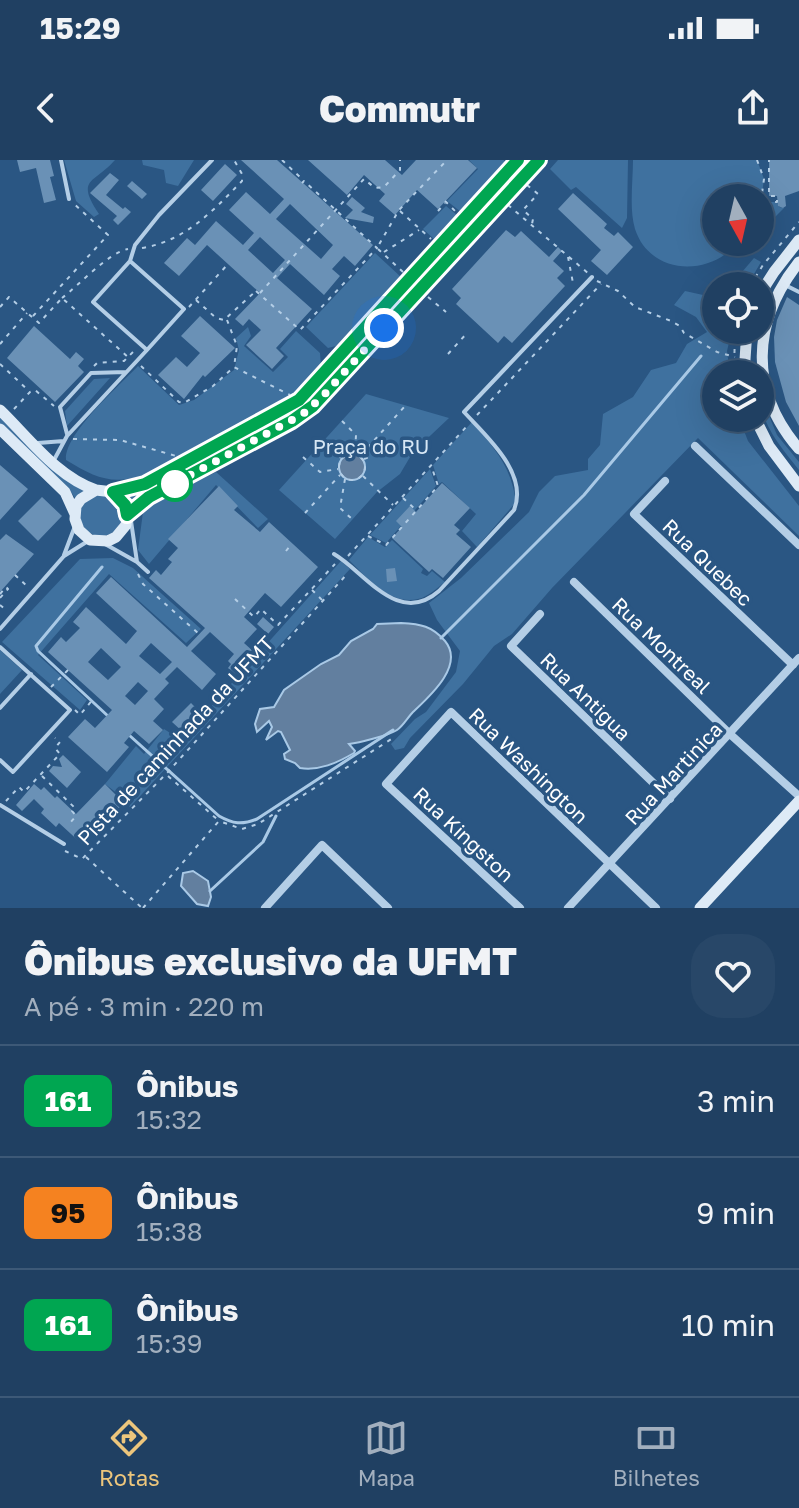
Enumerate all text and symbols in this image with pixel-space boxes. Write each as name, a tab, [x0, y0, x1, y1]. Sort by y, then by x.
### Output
text: 15:29	[40, 10, 121, 46]
icon: back	[24, 86, 68, 130]
icon: share	[731, 86, 775, 130]
text: Commutr	[319, 87, 480, 130]
north arrow	[702, 184, 774, 256]
map controls	[702, 184, 774, 432]
button: locate	[702, 272, 774, 344]
your location	[364, 308, 404, 348]
button: layers	[702, 360, 774, 432]
park label: Praça do RU	[313, 434, 429, 458]
unlabelled marker	[158, 467, 192, 501]
street label: Rua Quebec	[658, 513, 758, 611]
street label: Rua Montreal	[608, 592, 716, 698]
street label: Pista de caminhada da UFMT	[72, 631, 278, 849]
street label: Rua Antigua	[536, 647, 636, 745]
street label: Rua Washington	[464, 702, 594, 828]
street label: Rua Martinica	[619, 717, 727, 829]
street label: Rua Kingston	[409, 781, 519, 887]
button: heart	[691, 934, 775, 1018]
text: Ônibus exclusivo da UFMT	[24, 938, 517, 983]
text: A pé · 3 min · 220 m	[24, 991, 264, 1022]
text: Ônibus	[136, 1068, 239, 1104]
text: 3 min	[697, 1083, 775, 1119]
text: 161	[45, 1084, 91, 1117]
text: 15:32	[136, 1104, 202, 1135]
text: Ônibus	[136, 1180, 239, 1216]
text: 9 min	[696, 1195, 775, 1231]
text: 95	[51, 1196, 85, 1229]
text: 15:38	[136, 1216, 203, 1247]
text: Ônibus	[136, 1292, 239, 1328]
text: 10 min	[681, 1307, 775, 1343]
text: 161	[45, 1308, 91, 1341]
text: 15:39	[136, 1328, 202, 1359]
tab: Rotas	[99, 1416, 160, 1491]
tab: Mapa	[358, 1416, 415, 1491]
tab: Bilhetes	[613, 1416, 700, 1491]

